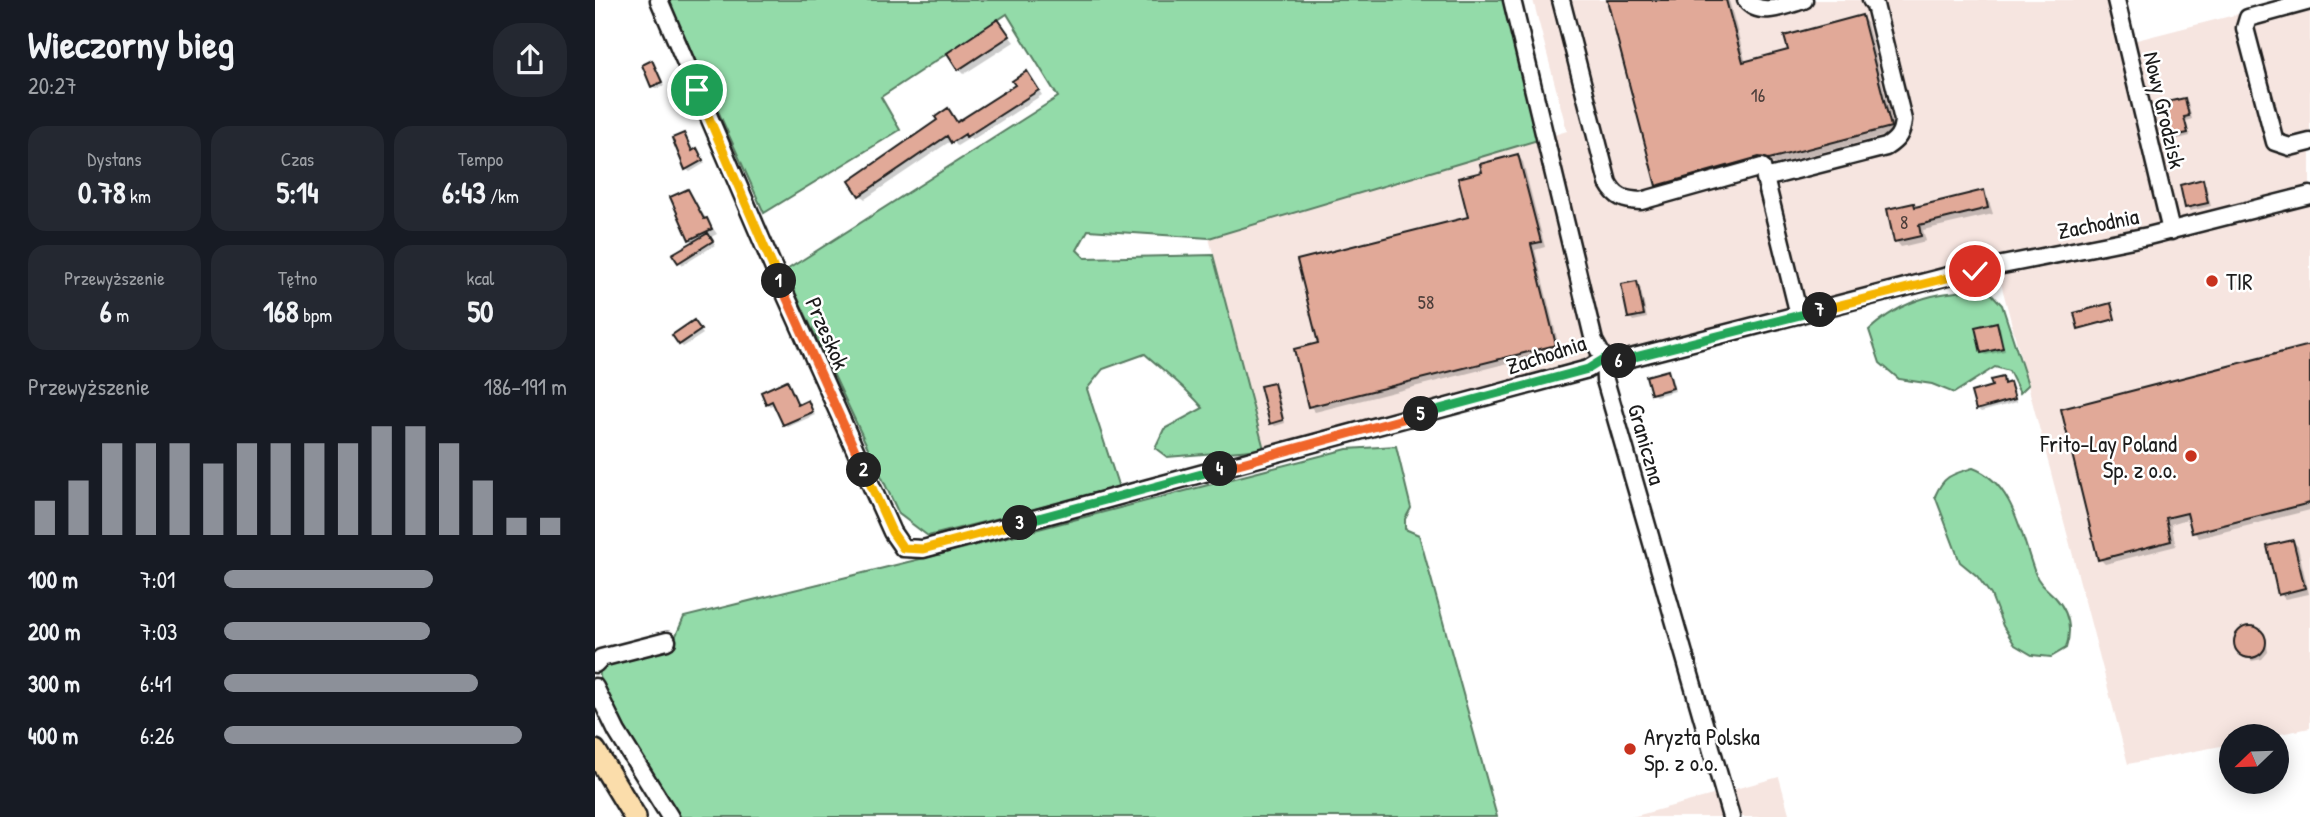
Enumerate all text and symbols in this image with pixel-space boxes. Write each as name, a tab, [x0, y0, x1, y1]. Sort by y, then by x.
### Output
text: Wieczorny bieg	[28, 18, 234, 70]
button: share	[493, 23, 567, 97]
street label: Nowy Grodzisk	[2137, 49, 2194, 172]
pin	[667, 60, 727, 120]
text: 20:27	[28, 70, 77, 101]
icon: arrive	[678, 71, 716, 109]
house number: 16	[1751, 82, 1765, 108]
text: Dystans	[87, 146, 142, 172]
text: Czas	[281, 146, 314, 172]
text: Tempo	[458, 146, 503, 172]
text: 0.78	[78, 172, 126, 212]
text: 5:14	[277, 172, 318, 212]
text: 6:43	[442, 172, 486, 212]
text: km	[126, 183, 151, 209]
text: /km	[486, 183, 519, 209]
street label: Zachodnia	[2055, 200, 2141, 246]
house number: 8	[1900, 209, 1908, 235]
pin	[1945, 241, 2005, 301]
icon: check	[1956, 252, 1994, 290]
pin: 1	[761, 264, 797, 298]
text: Przewyższenie	[64, 265, 165, 291]
text: Tętno	[278, 265, 317, 291]
text: kcal	[467, 265, 494, 291]
place label: TIR	[2226, 266, 2253, 297]
text: 1	[775, 267, 782, 293]
marker: TIR	[2204, 273, 2220, 289]
house number: 58	[1418, 289, 1434, 315]
text: 6	[100, 291, 112, 331]
text: 168	[263, 291, 299, 331]
text: 50	[467, 291, 494, 331]
street label: Przeskok	[798, 292, 858, 374]
pin: 7	[1803, 292, 1837, 328]
text: 7	[1815, 296, 1824, 322]
text: m	[112, 302, 129, 328]
text: bpm	[299, 302, 332, 328]
street label: Zachodnia	[1502, 327, 1590, 381]
pin: 6	[1601, 344, 1637, 378]
text: 6	[1615, 347, 1622, 373]
text: Przewyższenie	[28, 371, 150, 402]
text: 186–191 m	[484, 371, 567, 402]
pin: 5	[1403, 396, 1439, 432]
text: 5	[1416, 400, 1425, 426]
street label: Graniczna	[1621, 400, 1673, 488]
place label: Frito-Lay Poland Sp. z o.o.	[2039, 428, 2177, 485]
marker: Frito-Lay Poland Sp. z o.o.	[2183, 448, 2199, 464]
pin: 2	[847, 452, 881, 488]
pin: 4	[1203, 452, 1237, 486]
text: 4	[1216, 455, 1223, 481]
text: 2	[859, 456, 868, 482]
pin: 3	[1003, 505, 1037, 540]
text: 3	[1015, 509, 1024, 535]
text: 100 m	[28, 564, 78, 595]
text: 7:01	[140, 564, 175, 595]
text: 200 m	[28, 616, 80, 647]
text: 7:03	[140, 616, 177, 647]
text: 300 m	[28, 668, 80, 699]
text: 6:41	[140, 668, 172, 699]
text: 400 m	[28, 720, 78, 751]
text: 6:26	[140, 720, 174, 751]
place label: Aryzta Polska Sp. z o.o.	[1644, 721, 1760, 778]
north arrow	[2219, 724, 2289, 794]
map controls	[2219, 724, 2289, 794]
marker: Aryzta Polska Sp. z o.o.	[1622, 741, 1638, 757]

